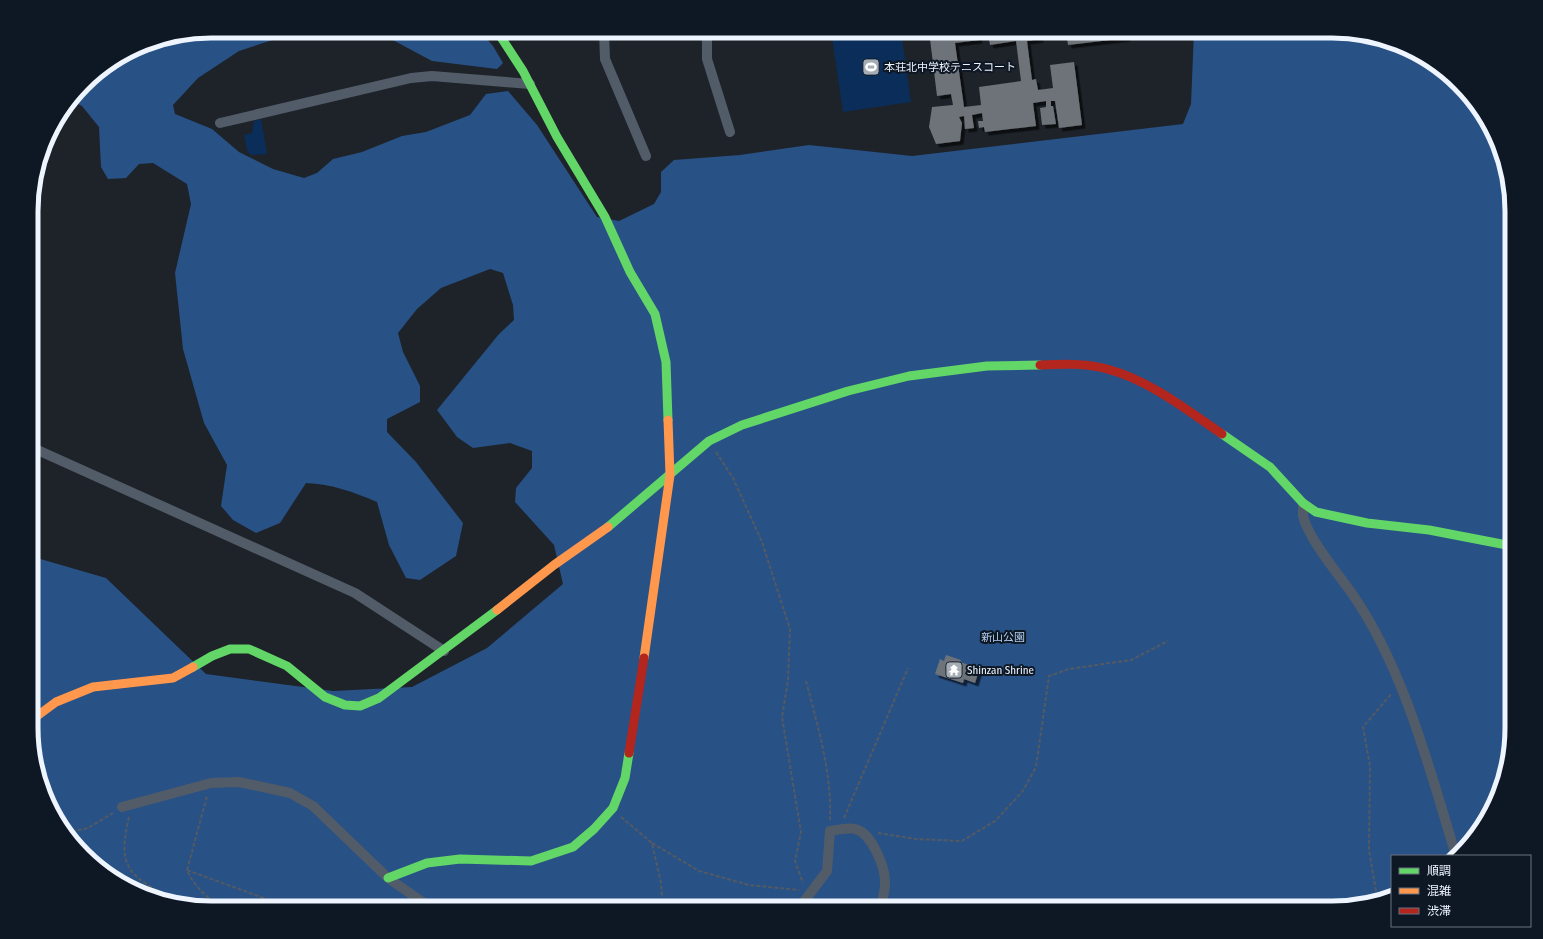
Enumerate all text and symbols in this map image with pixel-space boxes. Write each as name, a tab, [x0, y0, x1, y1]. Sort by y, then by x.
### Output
sports icon: 本荘北中学校テニスコート	[861, 57, 881, 77]
place label: 本荘北中学校テニスコート	[884, 61, 1016, 74]
park label: 新山公園	[981, 631, 1025, 644]
temple icon: Shinzan Shrine	[944, 660, 964, 680]
place label: Shinzan Shrine	[967, 664, 1034, 677]
legend	[1391, 855, 1531, 927]
text: 順調	[1427, 864, 1451, 878]
text: 混雑	[1427, 884, 1451, 898]
text: 渋滞	[1427, 904, 1451, 918]

